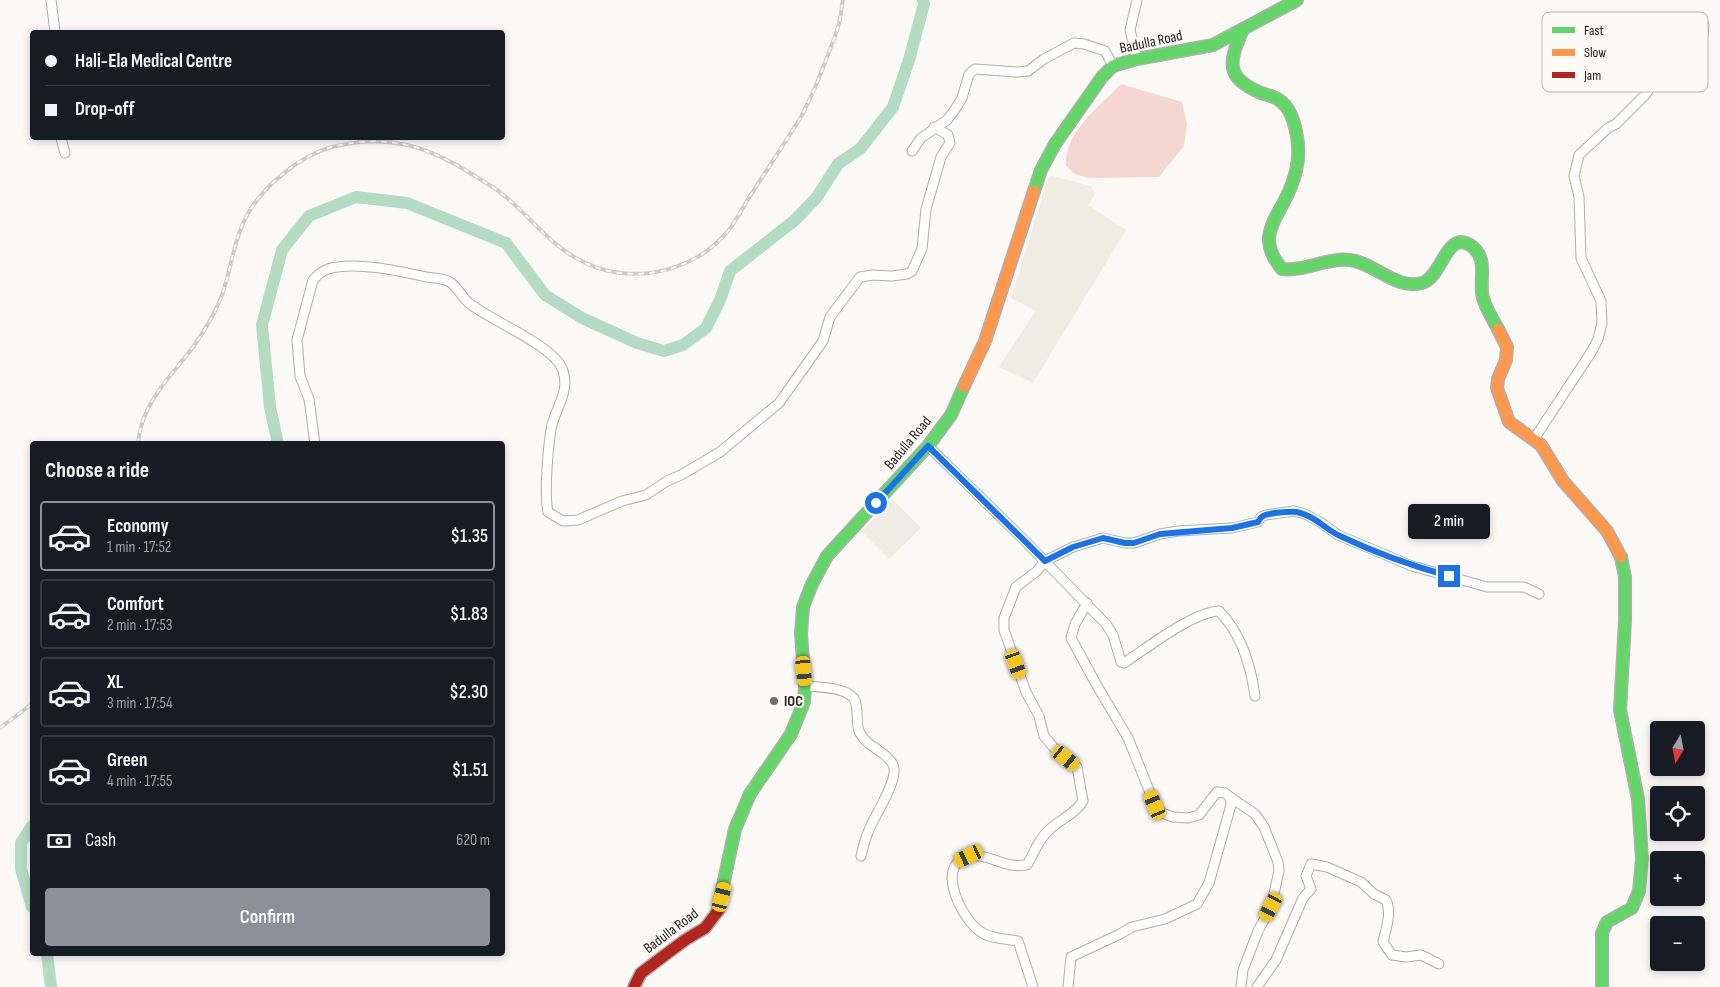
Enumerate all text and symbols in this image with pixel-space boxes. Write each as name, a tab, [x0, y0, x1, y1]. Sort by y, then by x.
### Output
legend	[1542, 12, 1708, 92]
text: Fast	[1584, 22, 1604, 39]
street label: Badulla Road	[1118, 26, 1184, 58]
text: Slow	[1584, 44, 1606, 61]
text: Hali-Ela Medical Centre	[75, 50, 232, 73]
text: Jam	[1583, 67, 1601, 84]
text: Drop-off	[75, 98, 135, 121]
street label: Badulla Road	[880, 412, 936, 474]
text: Choose a ride	[45, 457, 149, 484]
route start	[865, 492, 887, 514]
callout: 2 min	[1408, 504, 1490, 538]
text: 2 min	[1434, 512, 1464, 531]
icon: car	[47, 514, 92, 559]
text: Economy	[107, 515, 169, 538]
text: $1.35	[450, 525, 488, 548]
text: 1 min · 17:52	[107, 538, 171, 557]
route end	[1438, 565, 1460, 587]
icon: car	[47, 592, 92, 637]
text: Comfort	[107, 593, 164, 616]
text: $1.83	[450, 603, 488, 626]
text: 2 min · 17:53	[107, 616, 173, 635]
car	[1003, 647, 1028, 681]
car	[795, 655, 812, 687]
icon: car	[47, 670, 92, 715]
text: XL	[107, 671, 123, 694]
text: $2.30	[449, 681, 488, 704]
place label: IOC	[784, 692, 803, 711]
text: 3 min · 17:54	[107, 694, 173, 713]
marker: IOC	[768, 695, 780, 707]
north arrow	[1650, 721, 1705, 776]
map controls	[1650, 721, 1705, 971]
car	[1049, 743, 1082, 773]
icon: car	[47, 748, 92, 793]
text: Green	[107, 749, 147, 772]
text: $1.51	[452, 759, 488, 782]
text: 4 min · 17:55	[107, 772, 172, 791]
button: locate	[1650, 786, 1705, 841]
car	[1142, 788, 1167, 822]
icon: cash	[45, 827, 73, 855]
text: Cash	[85, 829, 116, 852]
text: 620 m	[456, 831, 490, 850]
car	[952, 843, 985, 869]
button: +	[1650, 851, 1705, 906]
car	[711, 881, 732, 913]
button: Confirm	[45, 888, 490, 946]
car	[1257, 890, 1284, 924]
street label: Badulla Road	[640, 904, 702, 958]
button: −	[1650, 916, 1705, 971]

